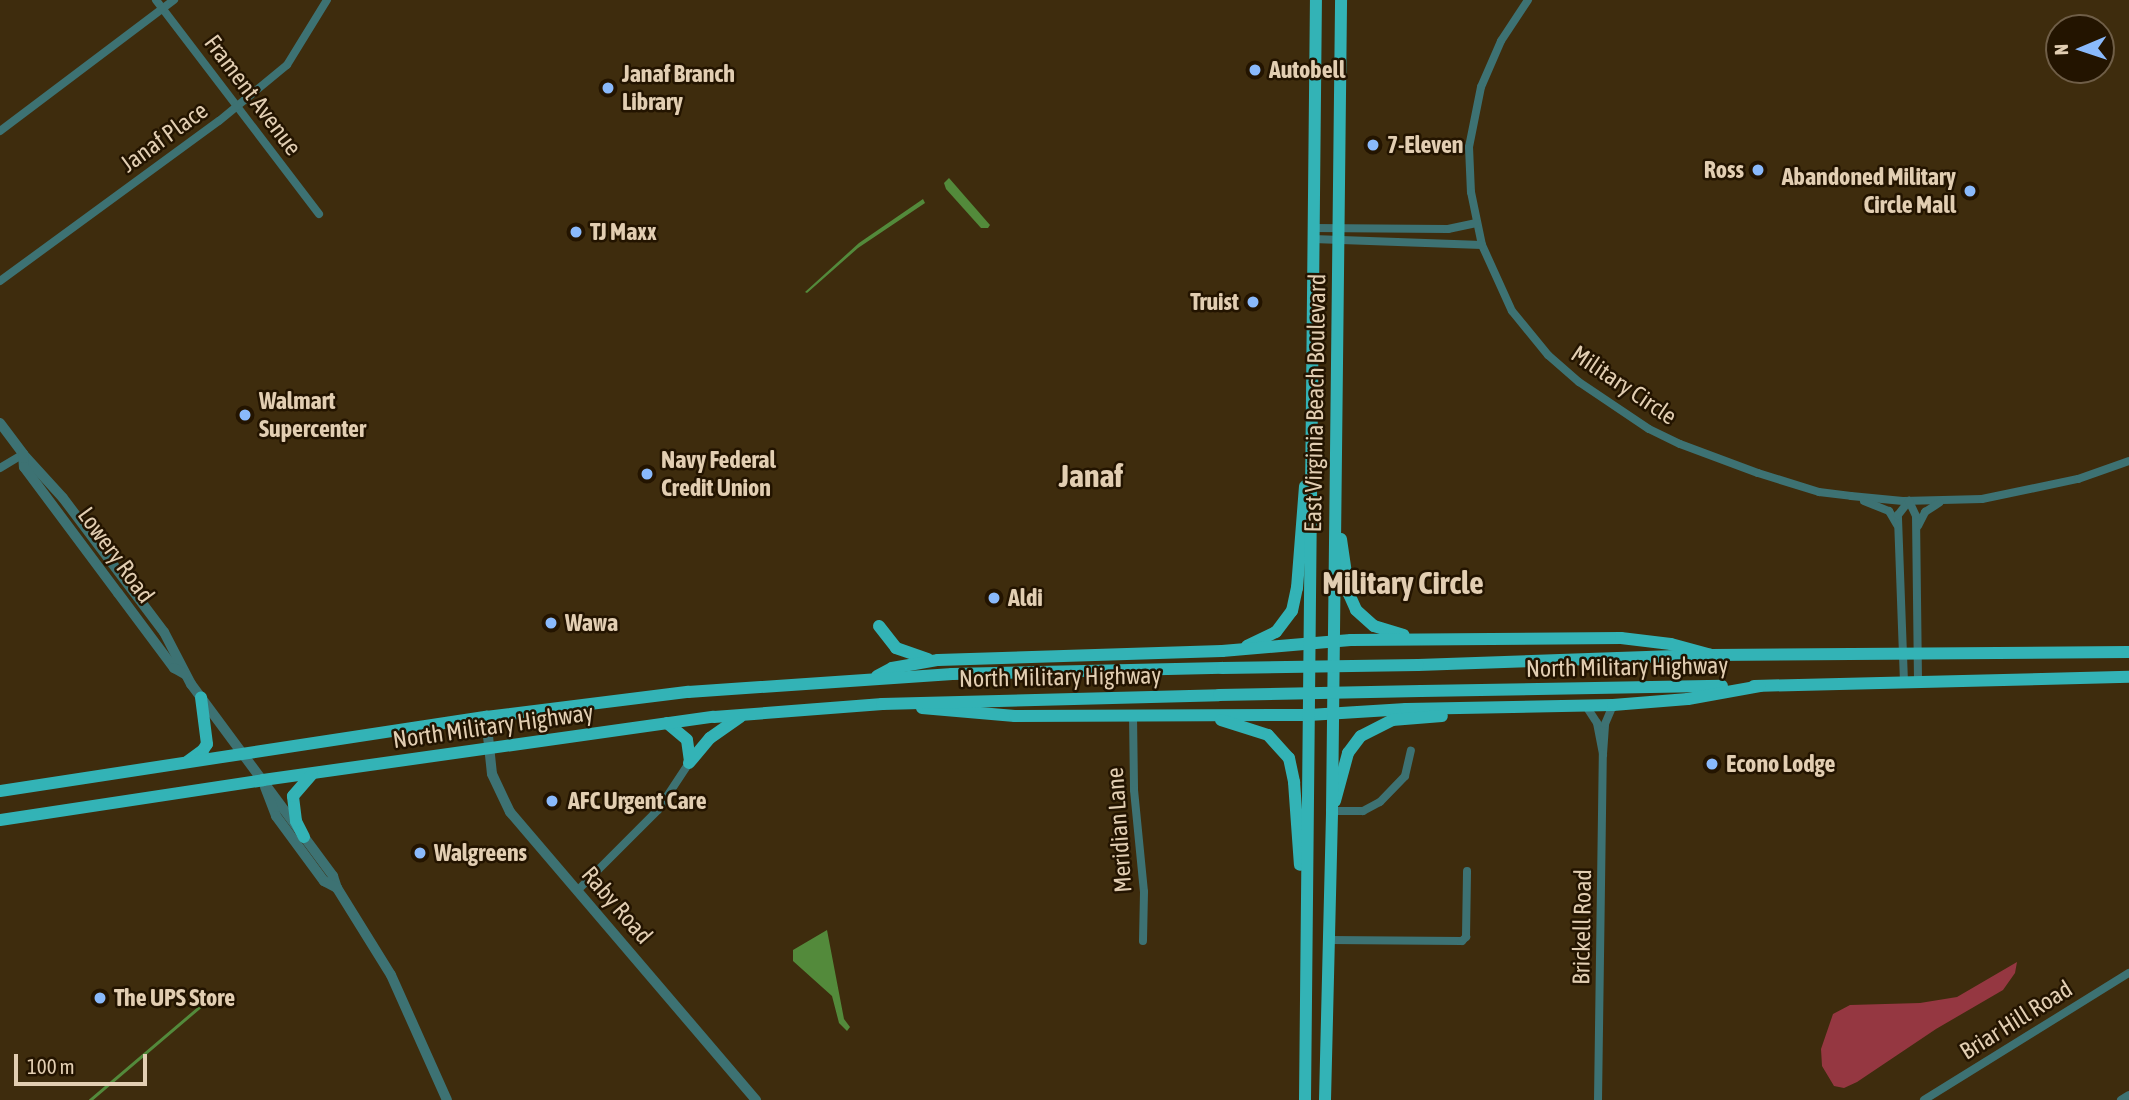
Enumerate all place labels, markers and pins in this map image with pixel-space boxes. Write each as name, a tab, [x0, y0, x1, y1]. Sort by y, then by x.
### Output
place label: Autobell	[1269, 56, 1345, 84]
place label: Janaf Branch Library	[622, 60, 735, 116]
marker: Autobell	[1247, 62, 1263, 78]
marker: Janaf Branch Library	[600, 80, 616, 96]
place label: 7-Eleven	[1387, 131, 1463, 159]
marker: 7-Eleven	[1365, 137, 1381, 153]
place label: Ross	[1704, 156, 1744, 184]
marker: Ross	[1750, 162, 1766, 178]
place label: Abandoned Military Circle Mall	[1782, 163, 1956, 219]
marker: Abandoned Military Circle Mall	[1962, 183, 1978, 199]
place label: TJ Maxx	[590, 218, 657, 246]
marker: TJ Maxx	[568, 224, 584, 240]
place label: Truist	[1190, 288, 1239, 316]
marker: Truist	[1245, 294, 1261, 310]
place label: Walmart Supercenter	[259, 387, 366, 443]
marker: Walmart Supercenter	[237, 407, 253, 423]
place label: Navy Federal Credit Union	[661, 446, 776, 502]
marker: Navy Federal Credit Union	[639, 466, 655, 482]
place label: Aldi	[1008, 584, 1043, 612]
marker: Aldi	[986, 590, 1002, 606]
place label: Wawa	[565, 609, 618, 637]
marker: Wawa	[543, 615, 559, 631]
place label: Econo Lodge	[1726, 750, 1835, 778]
marker: Econo Lodge	[1704, 756, 1720, 772]
place label: AFC Urgent Care	[568, 787, 707, 815]
marker: AFC Urgent Care	[542, 791, 562, 811]
place label: Walgreens	[434, 839, 527, 867]
marker: Walgreens	[412, 845, 428, 861]
place label: The UPS Store	[114, 984, 235, 1012]
marker: The UPS Store	[92, 990, 108, 1006]

